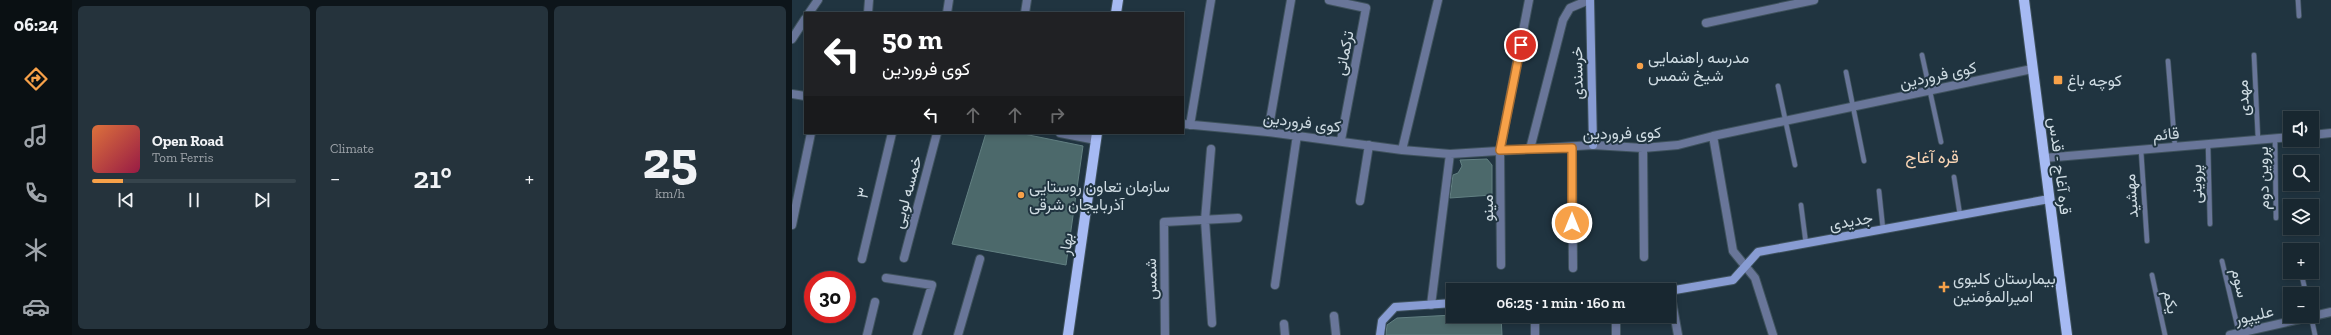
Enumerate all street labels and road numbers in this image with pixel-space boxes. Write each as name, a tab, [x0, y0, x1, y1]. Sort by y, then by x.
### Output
street label: ترکمانی	[1330, 29, 1359, 77]
street label: خرسندی	[1567, 46, 1588, 100]
street label: کوی فروردین	[1898, 58, 1979, 93]
street label: مهدی	[2233, 79, 2254, 117]
street label: کوی فروردین	[1262, 108, 1342, 137]
street label: قره آغاج - قدس	[2043, 116, 2075, 216]
street label: کوی فروردین	[1583, 123, 1661, 144]
street label: قائم	[2152, 123, 2180, 146]
street label: پروین دوم	[2253, 146, 2275, 210]
street label: خمسه لویی	[888, 153, 927, 231]
street label: پروینی	[2186, 164, 2208, 204]
street label: مهشید	[2120, 173, 2143, 219]
street label: ۳	[853, 186, 873, 200]
street label: مینو	[1478, 195, 1498, 221]
street label: جدیدی	[1828, 208, 1875, 235]
street label: بهار	[1055, 232, 1078, 258]
street label: شمس	[1141, 258, 1162, 300]
street label: سوم	[2226, 267, 2253, 300]
street label: یکم	[2158, 289, 2183, 316]
street label: علیپور	[2232, 301, 2276, 331]

